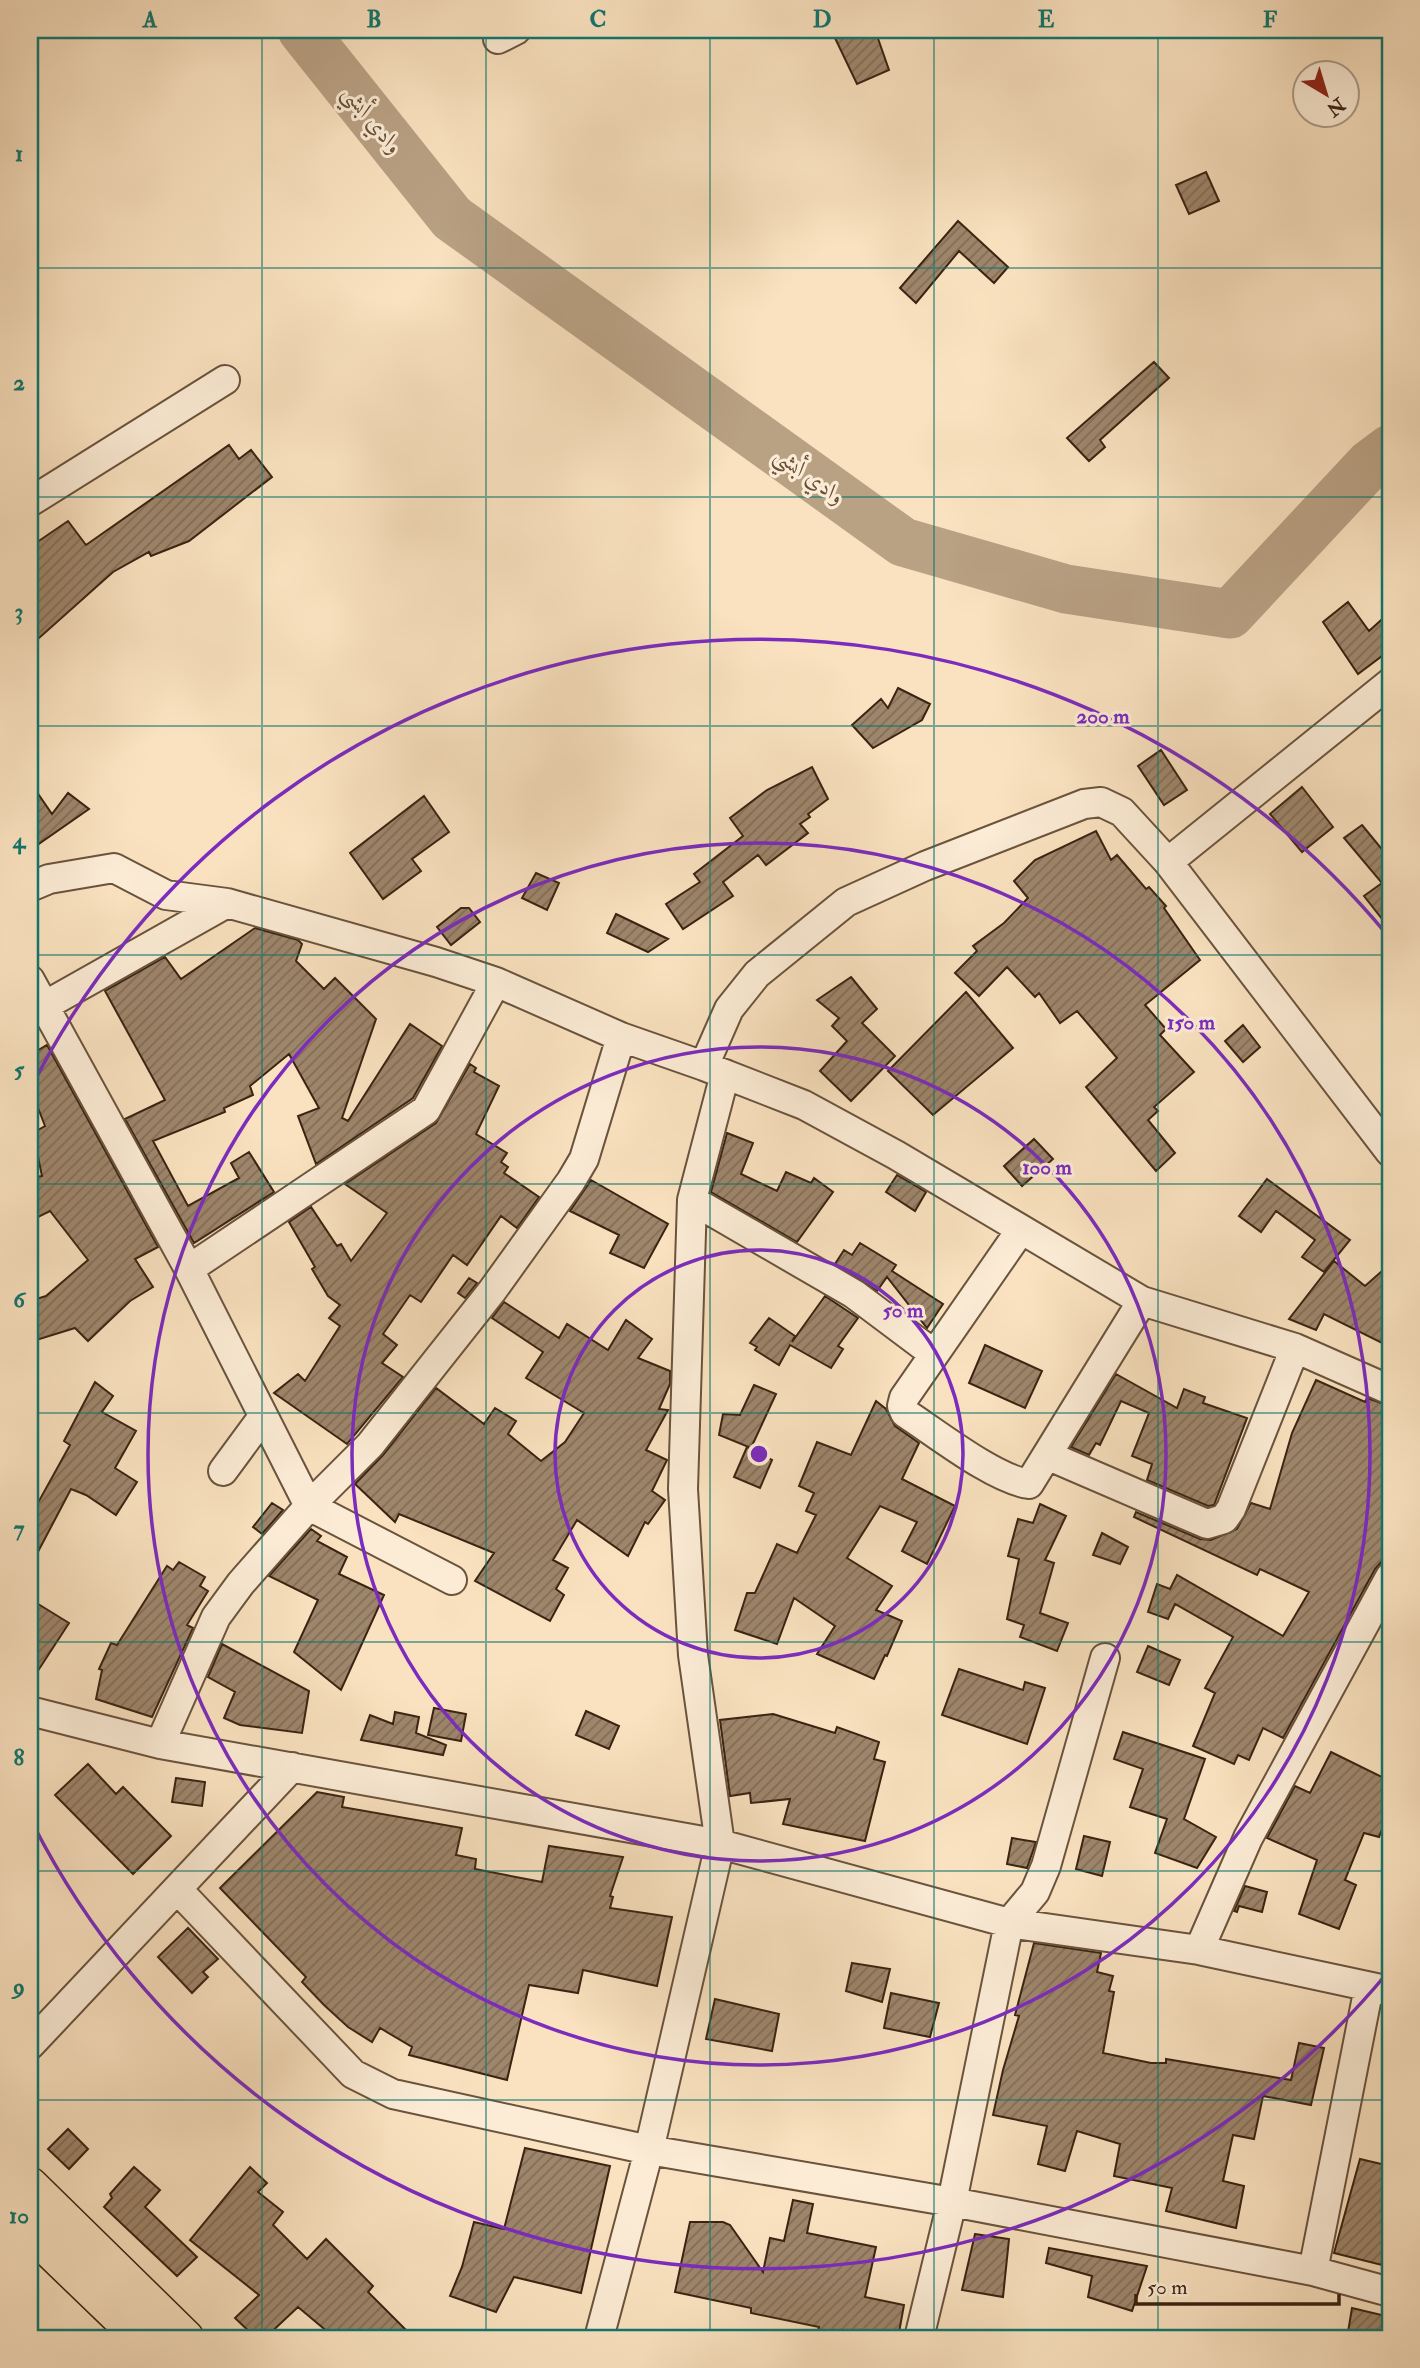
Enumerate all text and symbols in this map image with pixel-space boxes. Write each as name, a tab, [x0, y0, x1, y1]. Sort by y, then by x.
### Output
text: A	[142, 5, 158, 34]
text: B	[366, 5, 382, 34]
text: C	[590, 5, 606, 34]
text: D	[813, 5, 831, 34]
text: E	[1038, 5, 1055, 34]
text: F	[1263, 5, 1278, 34]
north arrow	[1290, 60, 1360, 130]
water label: وادي أبشي	[330, 78, 411, 164]
text: N	[1321, 91, 1351, 122]
text: 1	[15, 139, 23, 168]
text: 2	[13, 368, 25, 397]
water label: وادي أبشي	[764, 438, 852, 517]
text: 3	[15, 597, 23, 626]
text: 200 m	[1077, 703, 1130, 730]
text: 4	[12, 826, 27, 855]
text: 150 m	[1167, 1009, 1216, 1036]
text: 5	[14, 1055, 25, 1084]
text: 100 m	[1022, 1154, 1073, 1181]
text: 6	[13, 1285, 27, 1314]
text: 50 m	[883, 1297, 924, 1324]
centre of rings	[747, 1442, 771, 1466]
text: 7	[14, 1514, 25, 1543]
text: 8	[14, 1743, 25, 1772]
text: 9	[11, 1972, 25, 2001]
text: 10	[9, 2201, 29, 2230]
scale bar	[1136, 2263, 1340, 2307]
text: 50 m	[1147, 2274, 1188, 2301]

